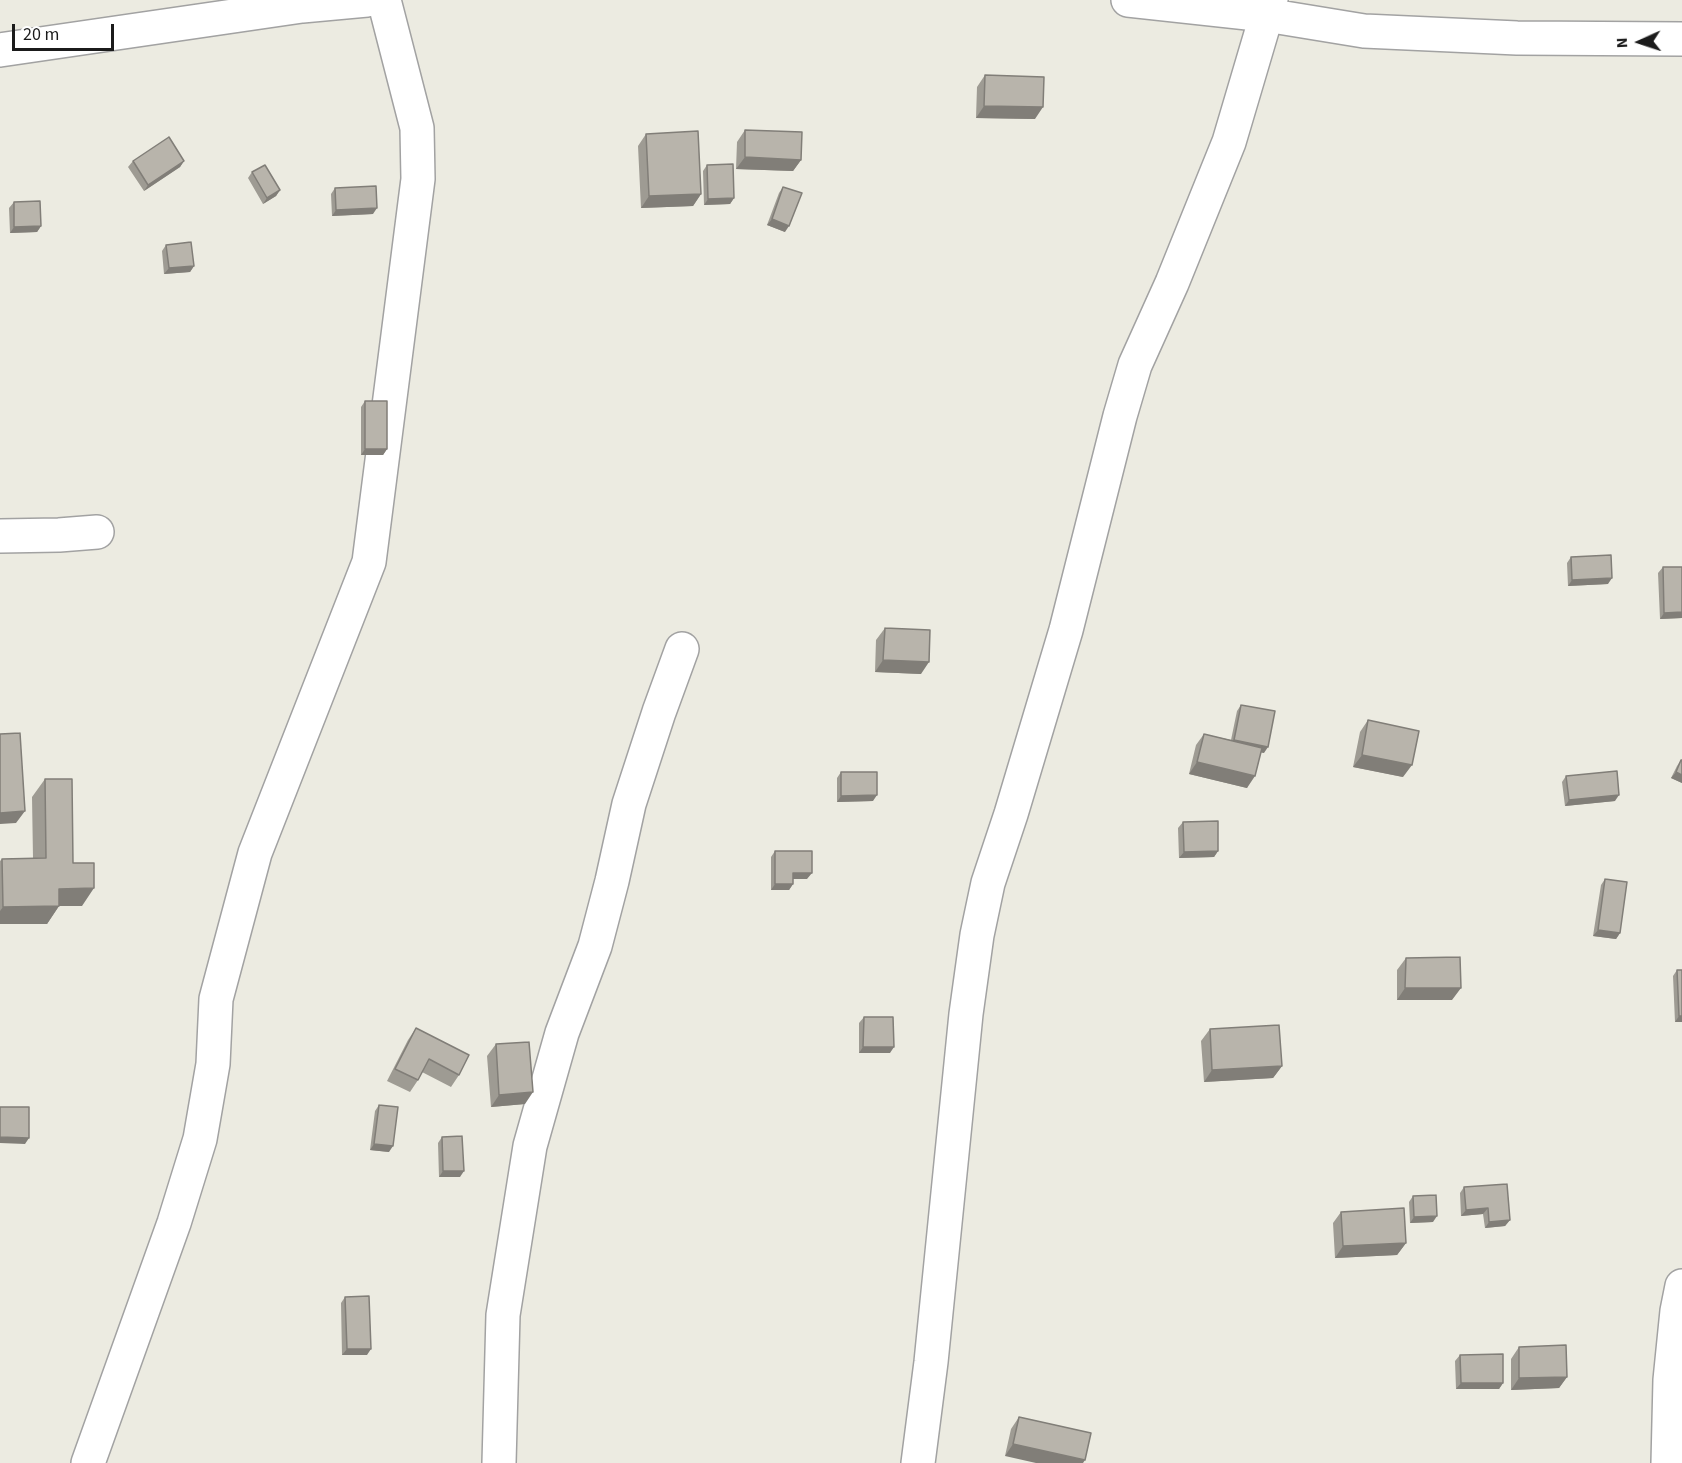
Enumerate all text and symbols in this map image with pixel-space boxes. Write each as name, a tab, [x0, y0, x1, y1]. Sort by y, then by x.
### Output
scale bar	[15, 12, 117, 50]
north arrow	[1610, 12, 1670, 72]
text: 20 m	[23, 22, 59, 47]
text: N	[1611, 37, 1633, 49]

